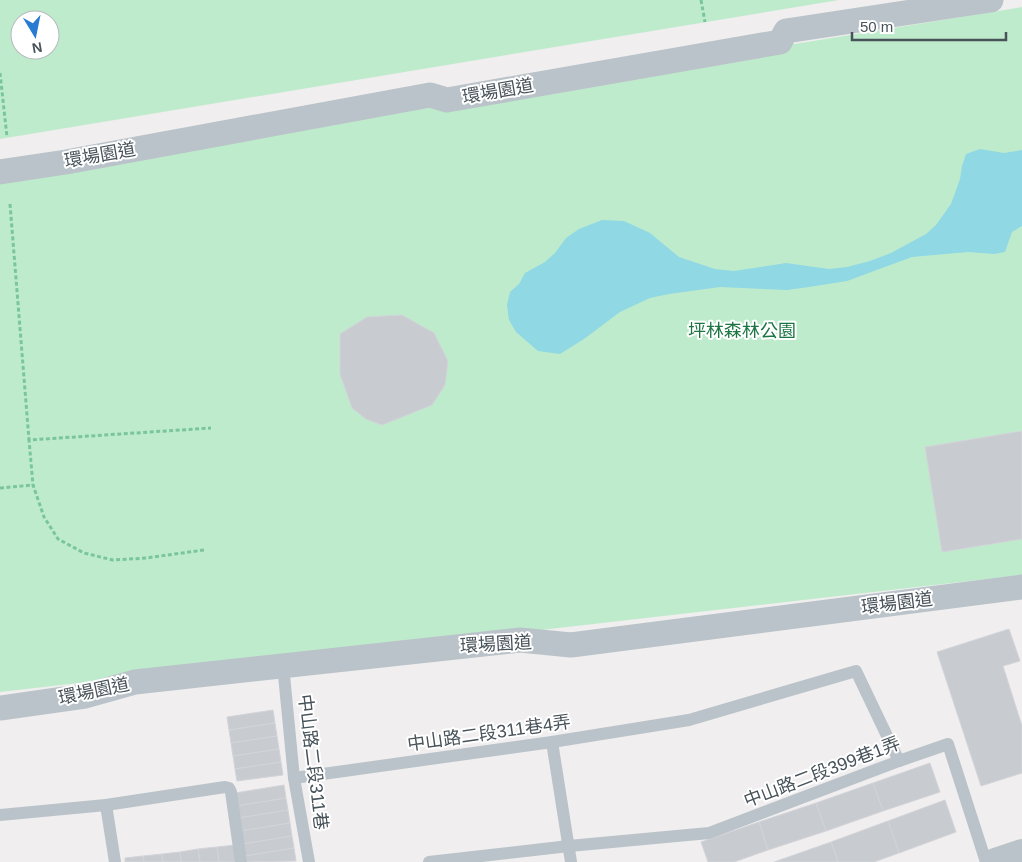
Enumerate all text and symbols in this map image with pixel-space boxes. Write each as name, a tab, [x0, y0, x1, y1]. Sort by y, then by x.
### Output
north arrow	[10, 10, 60, 60]
scale bar	[852, 10, 1006, 42]
text: 50 m	[860, 18, 893, 35]
text: N	[31, 39, 44, 57]
street label: 環場園道	[461, 75, 535, 107]
street label: 環場園道	[63, 139, 137, 171]
park label: 坪林森林公園	[688, 321, 796, 341]
street label: 環場園道	[860, 589, 934, 617]
street label: 環場園道	[460, 632, 532, 656]
street label: 環場園道	[57, 674, 131, 708]
street label: 中山路二段311巷	[295, 693, 331, 831]
street label: 中山路二段311巷4弄	[406, 712, 572, 754]
street label: 中山路二段399巷1弄	[741, 733, 903, 811]

